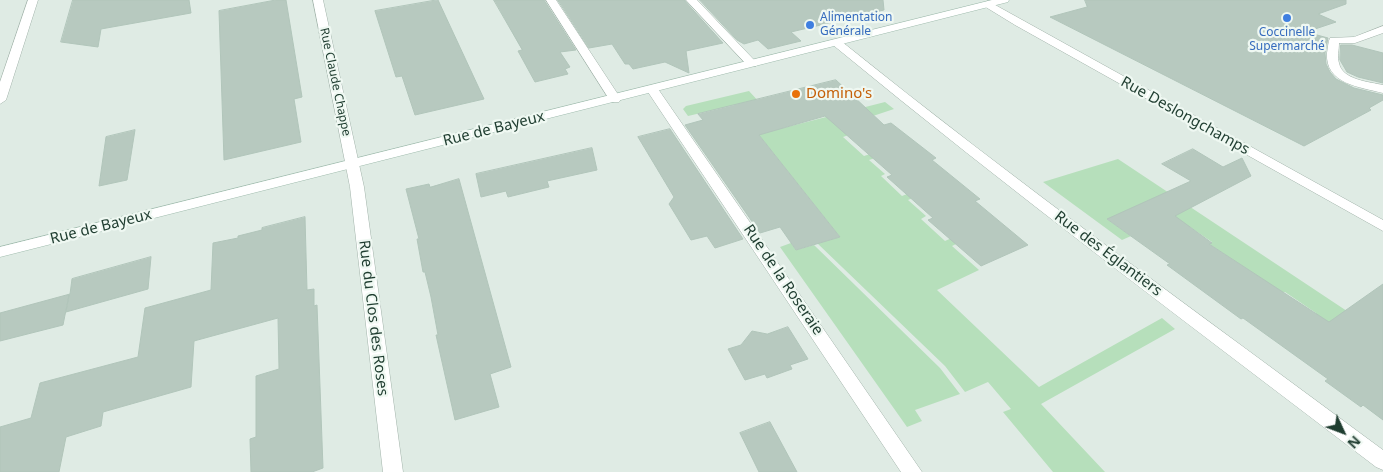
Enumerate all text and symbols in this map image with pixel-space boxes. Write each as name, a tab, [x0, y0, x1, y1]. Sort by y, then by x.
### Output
place label: Alimentation Générale	[820, 11, 892, 39]
marker: Coccinelle Supermarché	[1281, 12, 1293, 24]
marker: Alimentation Générale	[804, 19, 816, 31]
place label: Coccinelle Supermarché	[1249, 26, 1325, 54]
street label: Rue Claude Chappe	[317, 27, 353, 137]
street label: Rue Deslongchamps	[1118, 73, 1252, 159]
place label: Domino's	[806, 85, 872, 103]
marker: Domino's	[790, 88, 802, 100]
street label: Rue de Bayeux	[441, 108, 547, 150]
street label: Rue de Bayeux	[48, 206, 154, 248]
street label: Rue des Églantiers	[1051, 208, 1165, 300]
street label: Rue de la Roseraie	[739, 221, 827, 339]
street label: Rue du Clos des Roses	[355, 239, 391, 397]
north arrow	[1318, 407, 1368, 457]
text: N	[1344, 432, 1365, 453]

